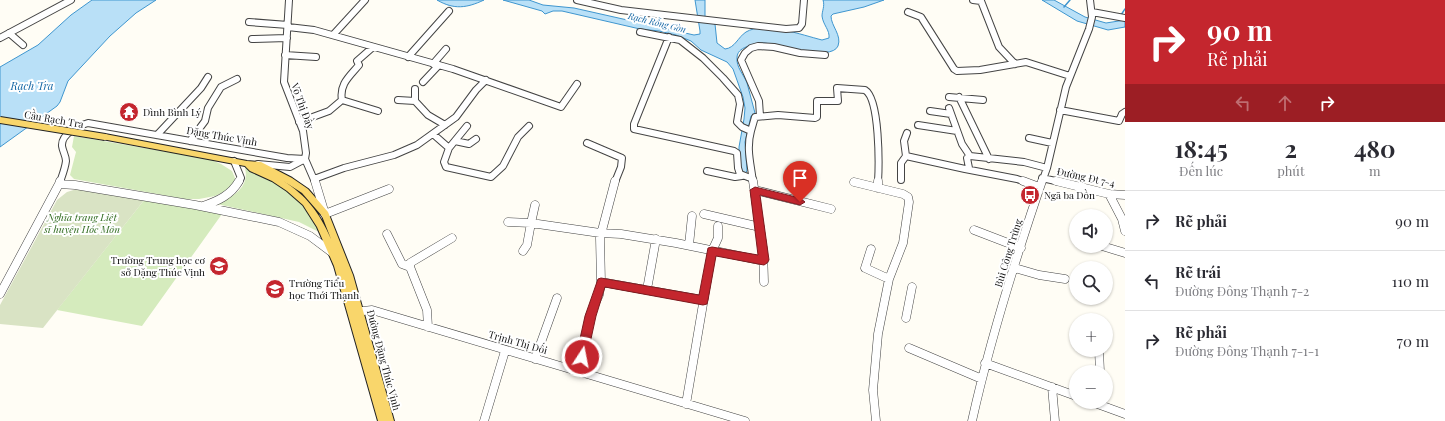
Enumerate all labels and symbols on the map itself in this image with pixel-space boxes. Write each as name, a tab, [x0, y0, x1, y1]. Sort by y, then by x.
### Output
water label: Rạch Rỗng Gòn	[626, 9, 688, 35]
water label: Rạch Tra	[10, 78, 54, 93]
street label: Võ Thị Đầy	[288, 80, 318, 131]
temple icon: Đình Bình Lý	[118, 101, 140, 123]
place label: Đình Bình Lý	[143, 105, 201, 119]
street label: Cầu Rạch Tra	[23, 107, 85, 131]
street label: Đặng Thúc Vịnh	[186, 123, 259, 149]
pin	[783, 161, 817, 202]
street label: Đường Đt 7-4	[1056, 164, 1116, 190]
bus stop icon: Ngã ba Đồn	[1019, 184, 1041, 206]
place label: Ngã ba Đồn	[1044, 188, 1095, 202]
park label: Nghĩa trang Liệt sĩ huyện Hóc Môn	[43, 210, 120, 236]
street label: Bùi Công Trừng	[991, 216, 1025, 289]
place label: Trường Trung học cơ sở Đặng Thúc Vịnh	[111, 253, 206, 279]
school or university icon: Trường Trung học cơ sở Đặng Thúc Vịnh	[208, 255, 230, 277]
place label: Trường Tiểu học Thới Thạnh	[289, 276, 359, 302]
school or university icon: Trường Tiểu học Thới Thạnh	[264, 278, 286, 300]
street label: Đường Đặng Thúc Vịnh	[364, 308, 404, 412]
street label: Trịnh Thị Dối	[487, 327, 549, 357]
position arrow	[561, 336, 603, 378]

